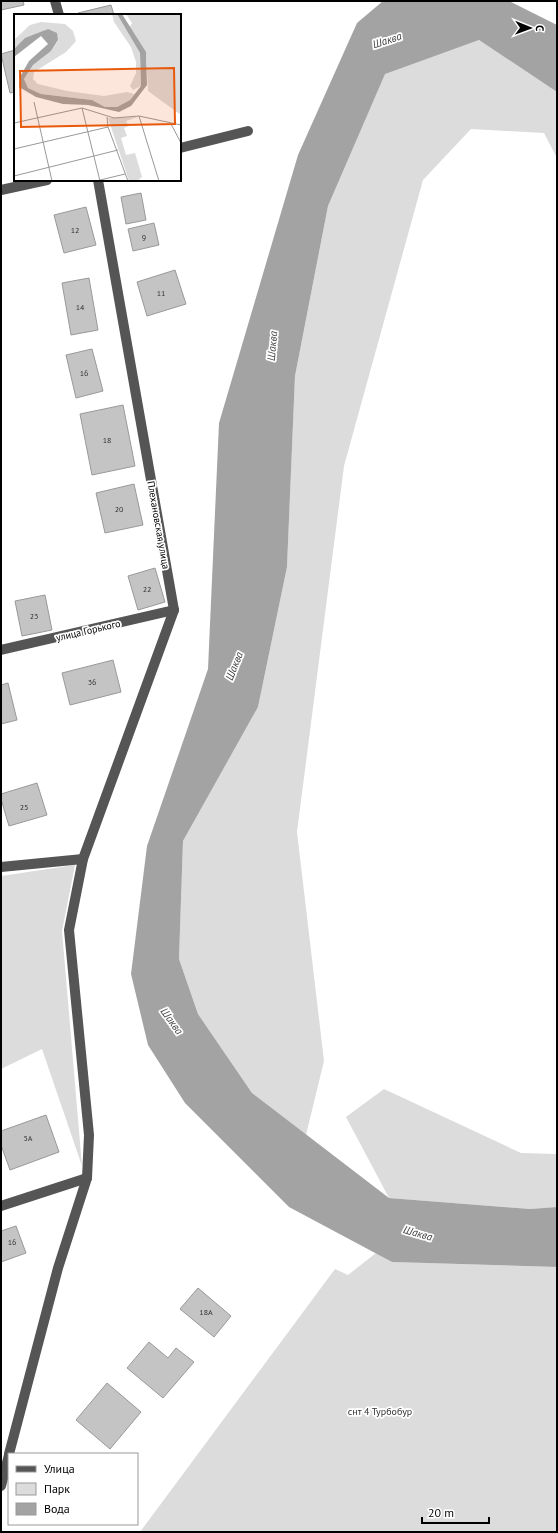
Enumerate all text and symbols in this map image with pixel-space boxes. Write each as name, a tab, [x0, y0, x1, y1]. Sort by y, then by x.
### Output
north arrow	[510, 8, 550, 48]
inset map	[14, 14, 181, 181]
text: С	[533, 25, 547, 31]
water label: Шаква	[371, 29, 404, 51]
house number: 12	[71, 225, 79, 235]
house number: 9	[142, 232, 146, 242]
house number: 11	[157, 288, 165, 298]
house number: 14	[76, 302, 85, 312]
water label: Шаква	[264, 330, 280, 361]
house number: 16	[80, 368, 88, 378]
house number: 18	[103, 435, 111, 445]
street label: Плехановская улица	[144, 480, 173, 570]
house number: 20	[115, 504, 124, 514]
house number: 22	[143, 584, 151, 594]
house number: 23	[30, 611, 38, 621]
street label: улица Горького	[55, 617, 122, 644]
water label: Шаква	[222, 649, 246, 682]
house number: 36	[88, 677, 96, 687]
house number: 25	[20, 802, 28, 812]
water label: Шаква	[158, 1005, 187, 1038]
house number: 5А	[23, 1133, 33, 1143]
water label: Шаква	[402, 1222, 435, 1244]
house number: 16	[8, 1237, 16, 1247]
house number: 18А	[199, 1307, 213, 1317]
park label: снт 4 Турбобур	[348, 1405, 412, 1418]
legend	[8, 1453, 138, 1525]
text: Улица	[44, 1461, 75, 1476]
text: Парк	[44, 1481, 70, 1496]
scale bar	[422, 1499, 489, 1525]
text: Вода	[44, 1501, 70, 1516]
text: 20 m	[428, 1505, 454, 1520]

